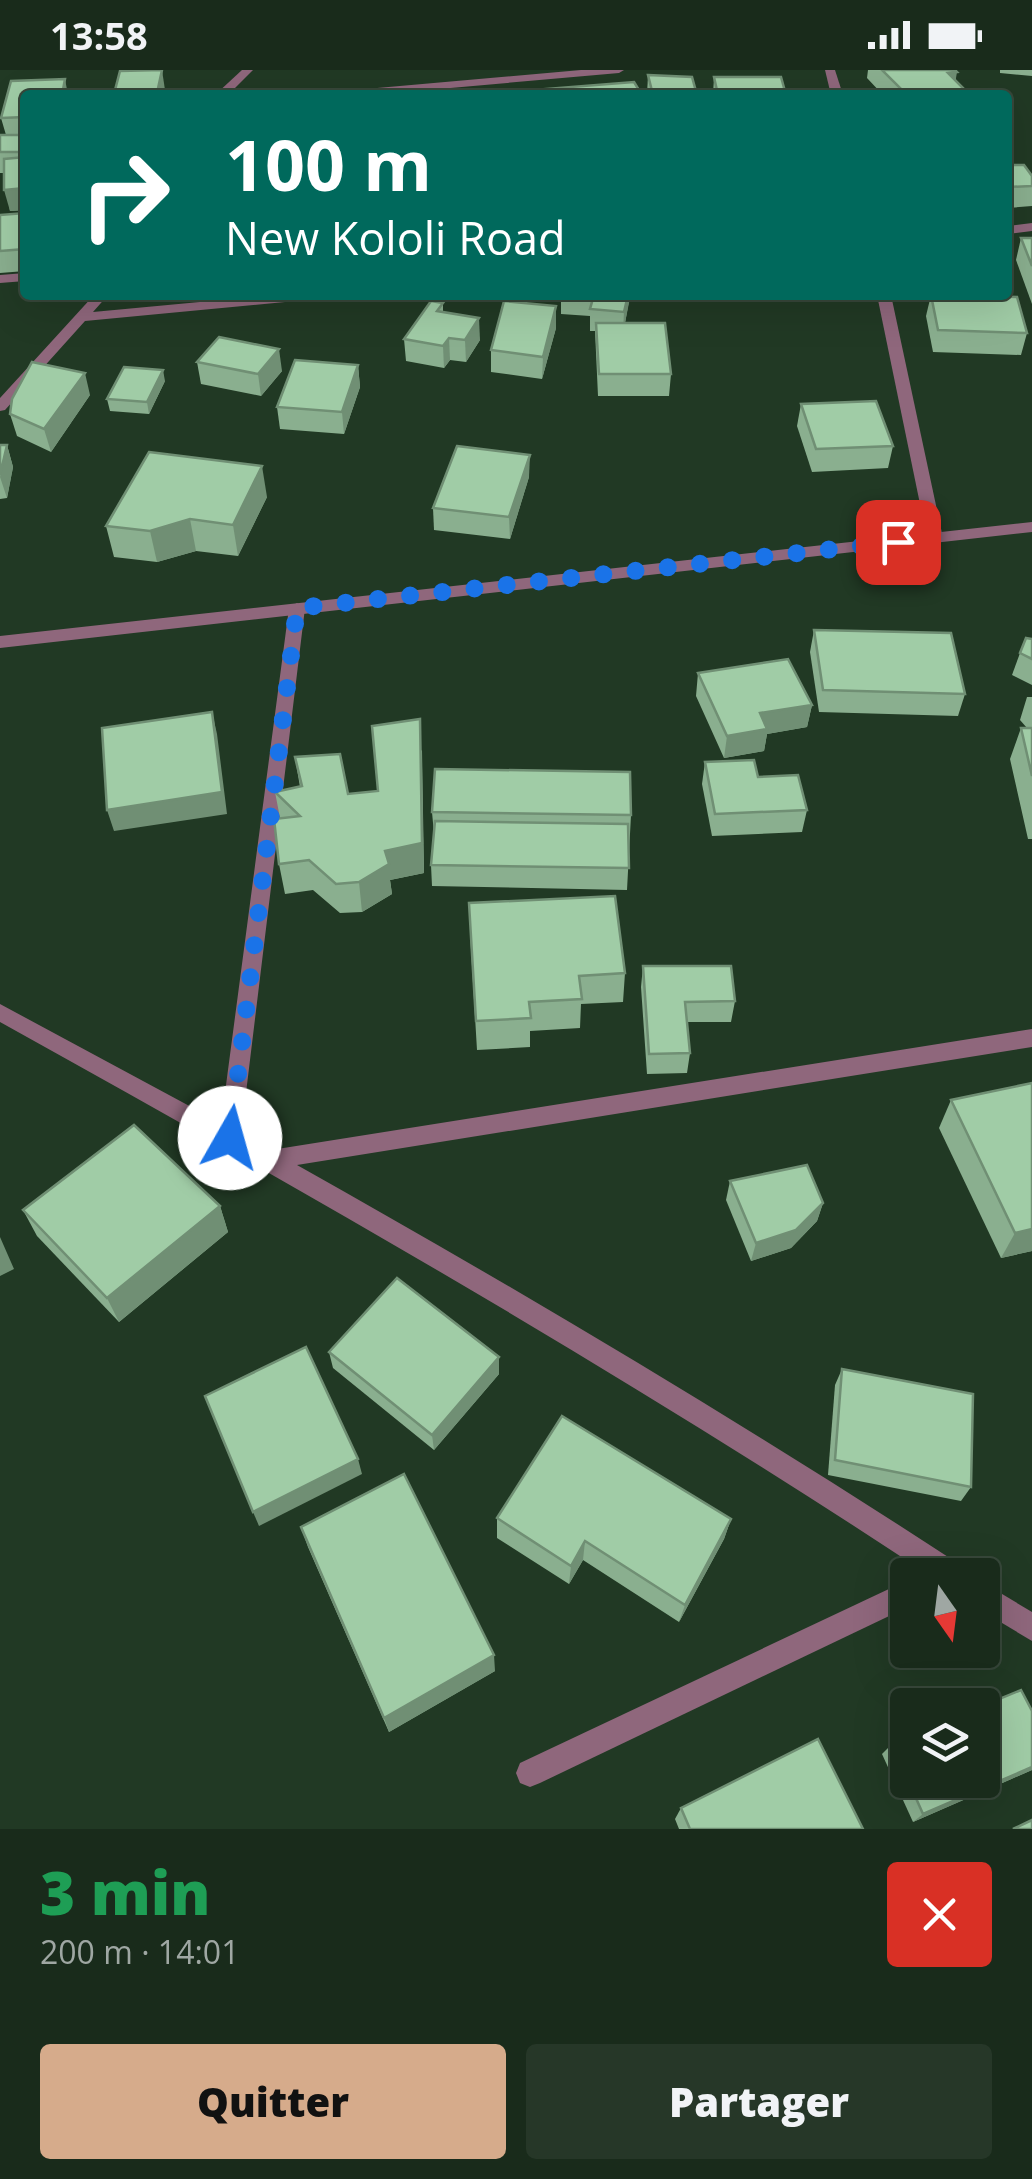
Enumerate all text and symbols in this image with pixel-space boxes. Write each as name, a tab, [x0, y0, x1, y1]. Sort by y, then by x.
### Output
text: 13:58	[50, 9, 148, 61]
text: 100 m	[225, 116, 432, 212]
icon: right	[60, 130, 190, 260]
text: New Kololi Road	[225, 207, 566, 268]
pin	[856, 500, 941, 585]
icon: arrive	[871, 515, 926, 570]
position arrow	[178, 1086, 282, 1190]
north arrow	[890, 1558, 1000, 1668]
map controls	[890, 1558, 1000, 1798]
button: layers	[890, 1688, 1000, 1798]
text: 3 min	[40, 1851, 210, 1933]
button: close	[887, 1862, 992, 1967]
text: 200 m · 14:01	[40, 1930, 239, 1973]
button: Quitter	[40, 2044, 506, 2159]
button: Partager	[526, 2044, 992, 2159]

